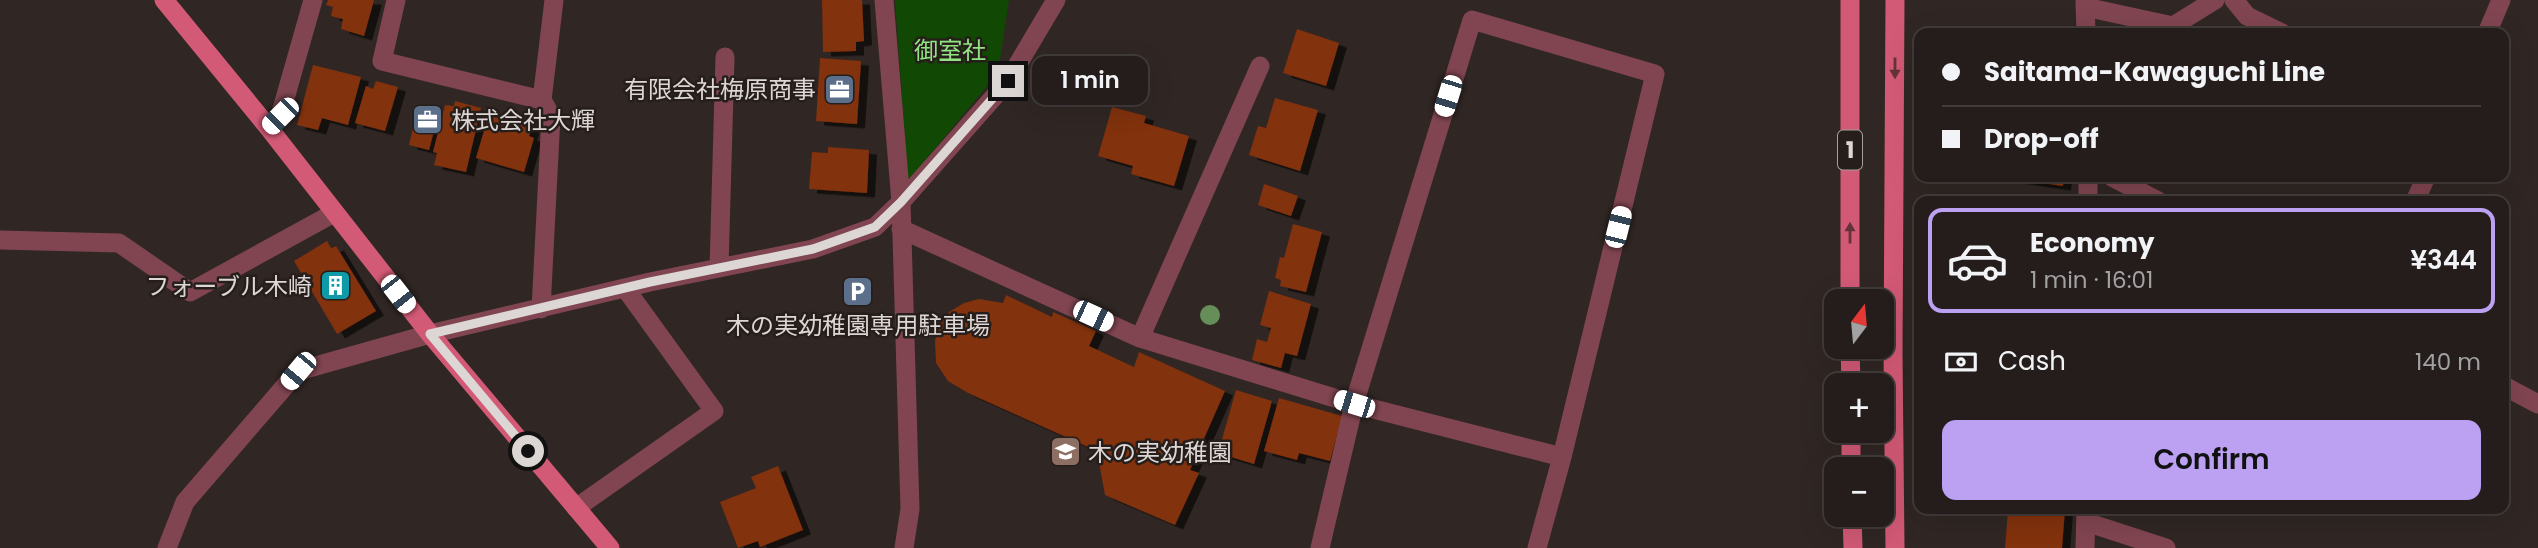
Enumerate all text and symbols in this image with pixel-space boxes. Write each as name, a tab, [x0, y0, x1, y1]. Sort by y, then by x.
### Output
park label: 御室社	[914, 34, 986, 67]
text: Saitama-Kawaguchi Line	[1984, 54, 2325, 90]
callout: 1 min	[1032, 56, 1148, 106]
one-way arrow	[1889, 57, 1901, 79]
text: 1 min	[1060, 64, 1120, 96]
route end	[992, 65, 1024, 97]
office icon: 有限会社梅原商事	[822, 72, 856, 106]
place label: 有限会社梅原商事	[624, 73, 816, 106]
car	[1432, 73, 1465, 119]
car	[258, 94, 303, 138]
office icon: 株式会社大輝	[411, 103, 445, 137]
place label: 株式会社大輝	[451, 104, 595, 137]
text: Drop-off	[1984, 121, 2099, 157]
road number: 1	[1838, 130, 1862, 169]
car	[1603, 204, 1634, 250]
one-way arrow	[1844, 222, 1856, 244]
text: Economy	[2030, 225, 2154, 261]
icon: car	[1946, 229, 2009, 292]
text: ¥344	[2411, 242, 2477, 278]
text: 1 min · 16:01	[2030, 264, 2153, 296]
building icon: フォーブル木崎	[318, 269, 352, 303]
place label: フォーブル木崎	[145, 270, 312, 303]
car	[377, 271, 420, 317]
parking icon: 木の実幼稚園専用駐車場	[841, 274, 875, 308]
north arrow	[1824, 289, 1894, 359]
map controls	[1824, 289, 1894, 527]
car	[1070, 298, 1117, 334]
place label: 木の実幼稚園専用駐車場	[726, 309, 990, 342]
icon: cash	[1942, 343, 1980, 381]
text: Cash	[1998, 343, 2066, 379]
text: 140 m	[2415, 346, 2481, 378]
car	[277, 348, 320, 394]
button: +	[1824, 373, 1894, 443]
car	[1331, 388, 1378, 420]
button: Confirm	[1942, 420, 2481, 500]
route start	[512, 435, 544, 467]
school or university icon: 木の実幼稚園	[1048, 435, 1082, 469]
place label: 木の実幼稚園	[1088, 436, 1232, 469]
button: −	[1824, 457, 1894, 527]

